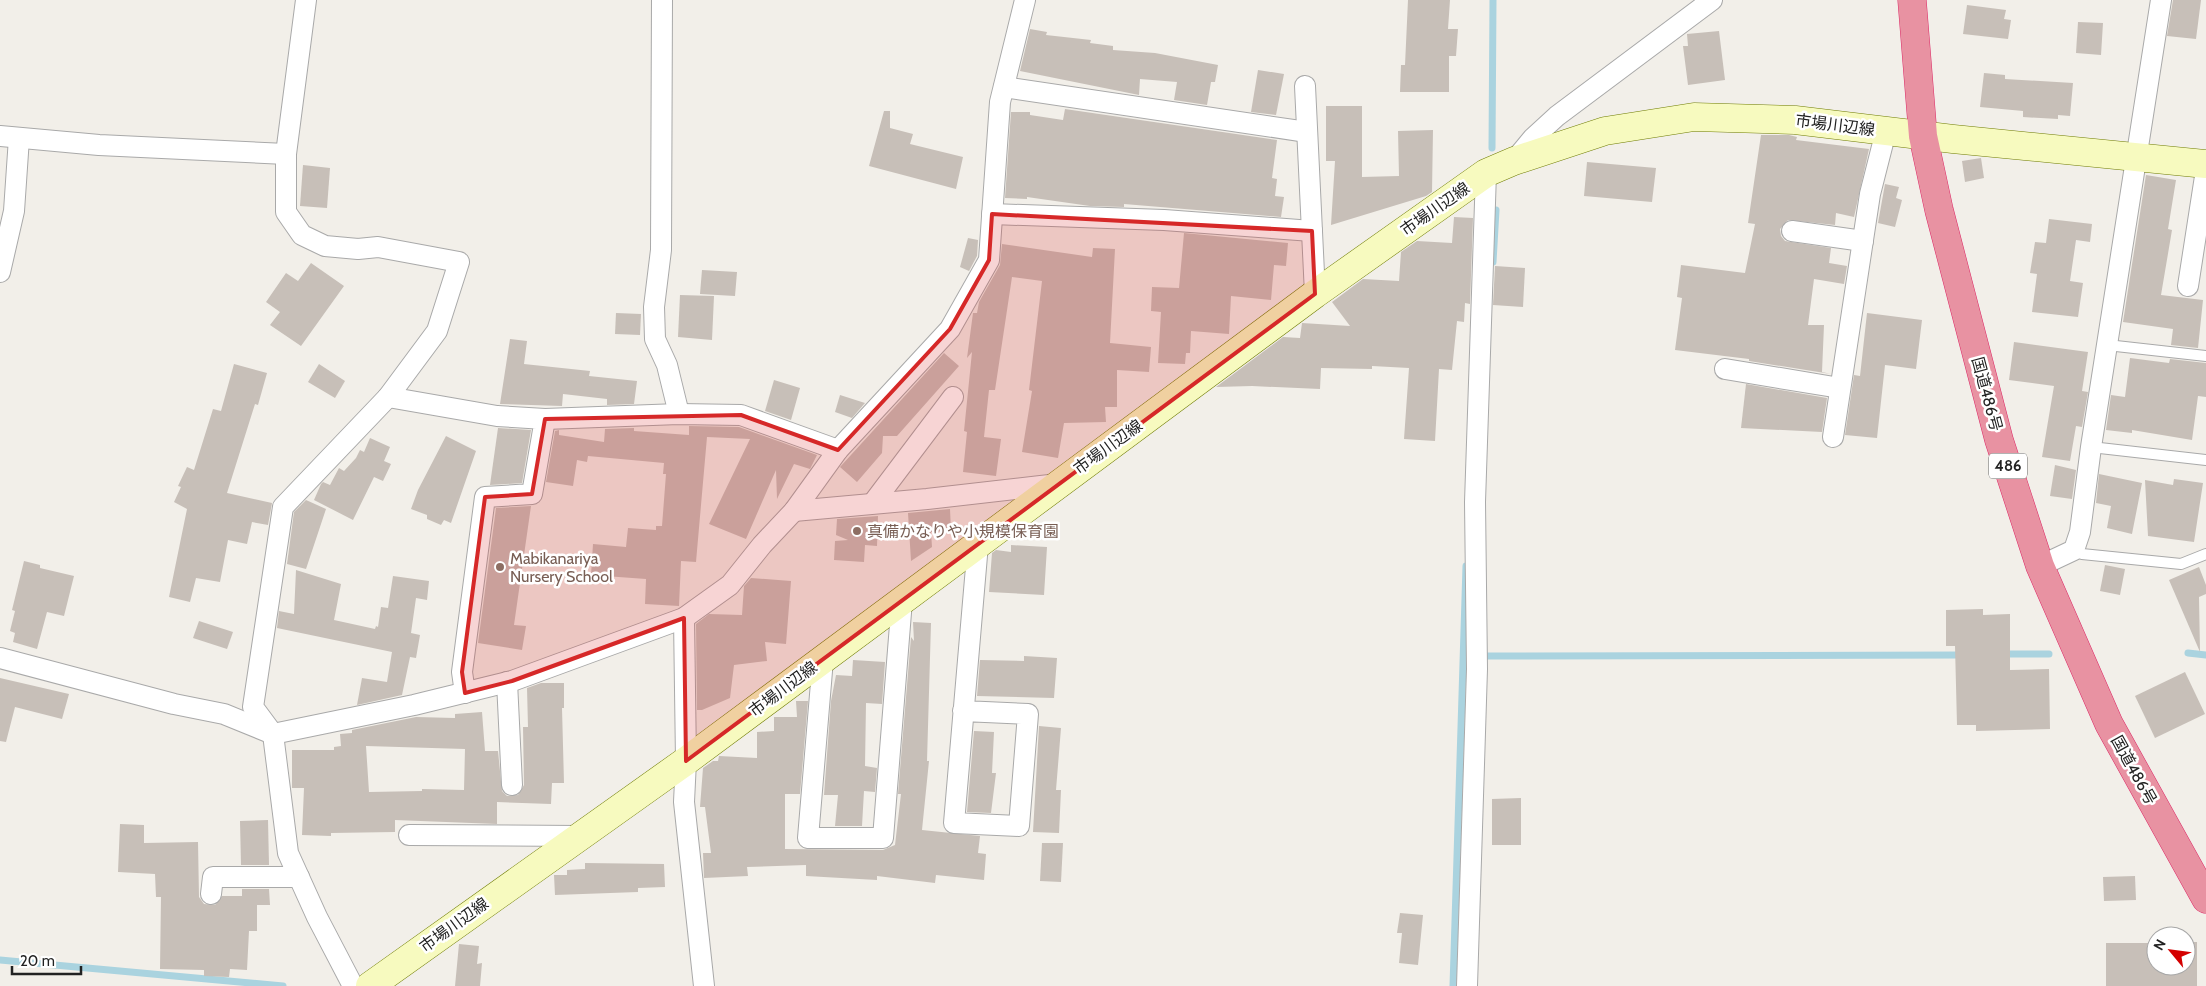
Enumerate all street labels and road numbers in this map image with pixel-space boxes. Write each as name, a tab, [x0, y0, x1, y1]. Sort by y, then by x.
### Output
street label: 市場川辺線	[1794, 111, 1876, 139]
street label: 市場川辺線	[1397, 178, 1473, 240]
street label: 国道486号	[1968, 355, 2006, 433]
street label: 市場川辺線	[1070, 416, 1146, 478]
road number: 486	[1989, 454, 2027, 478]
street label: 市場川辺線	[745, 657, 821, 721]
street label: 国道486号	[2107, 732, 2161, 808]
street label: 市場川辺線	[416, 894, 492, 956]

